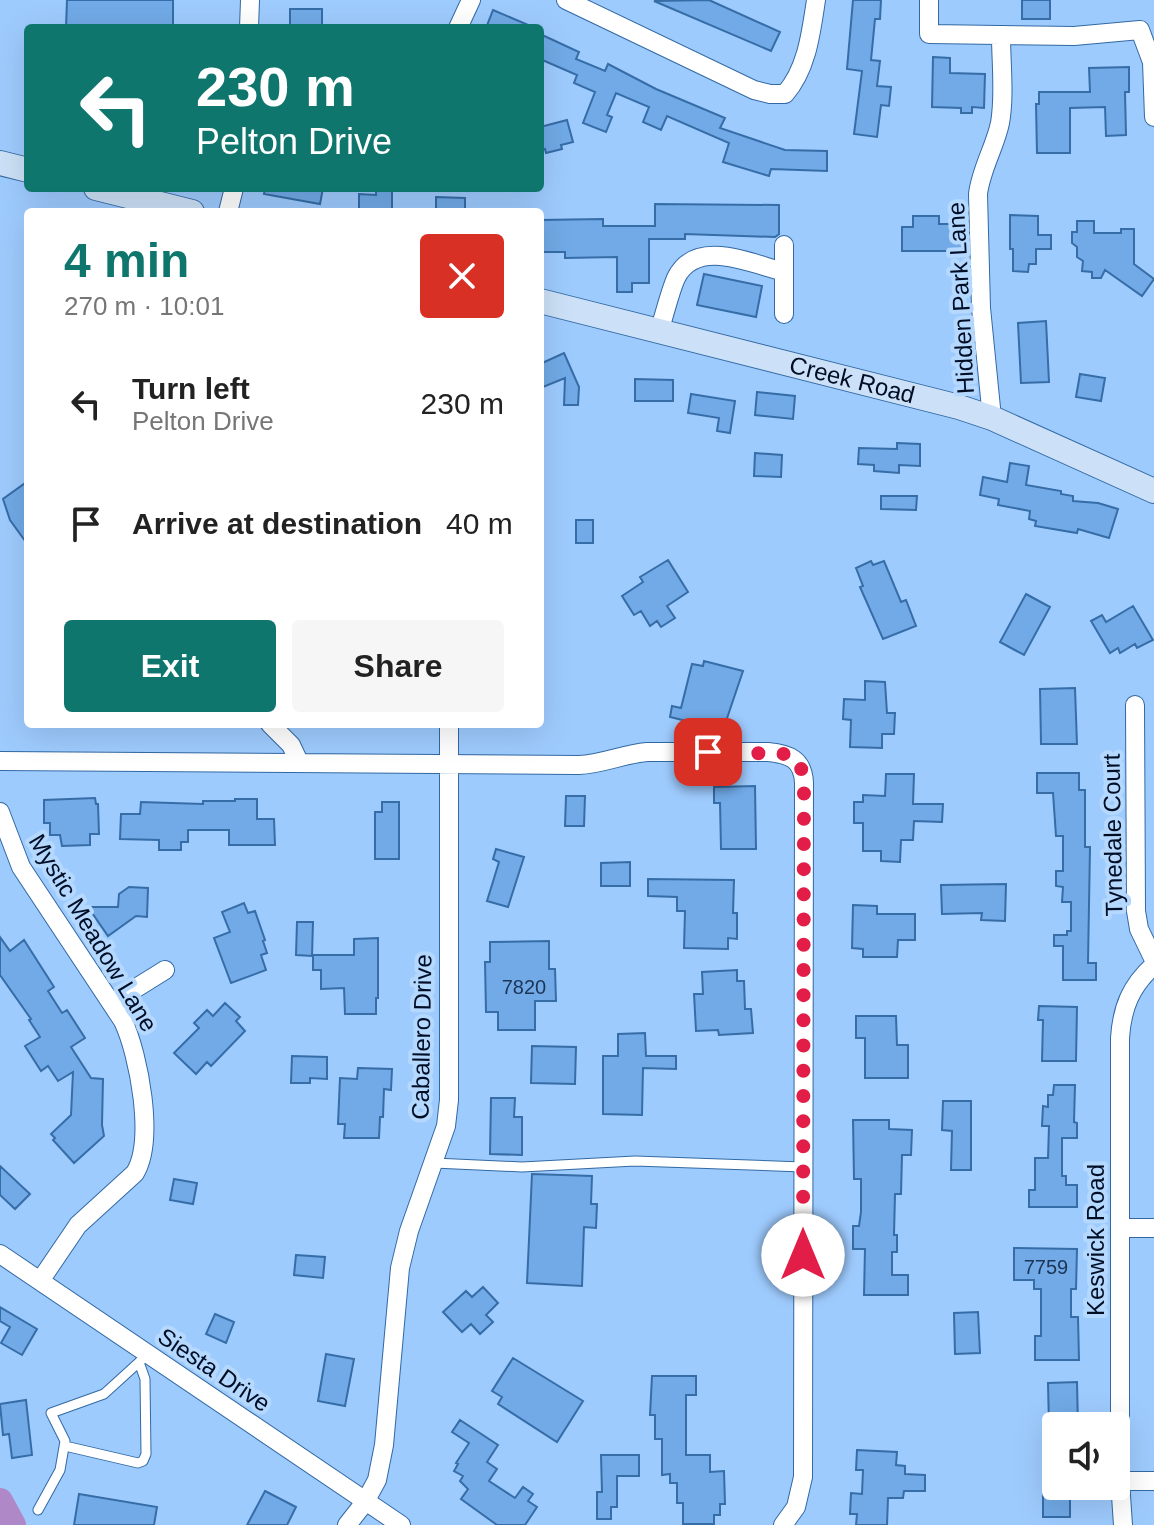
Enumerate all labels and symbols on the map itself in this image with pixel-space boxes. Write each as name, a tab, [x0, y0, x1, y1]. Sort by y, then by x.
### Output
street label: Hidden Park Lane	[942, 201, 979, 395]
street label: Creek Road	[787, 351, 918, 408]
pin	[674, 718, 742, 786]
street label: Tynedale Court	[1098, 753, 1127, 917]
street label: Mystic Meadow Lane	[24, 829, 163, 1036]
street label: Caballero Drive	[407, 954, 436, 1120]
house number: 7820	[502, 976, 546, 998]
street label: Keswick Road	[1082, 1164, 1109, 1316]
position arrow	[761, 1213, 845, 1297]
house number: 7759	[1024, 1256, 1068, 1278]
street label: Siesta Drive	[153, 1322, 275, 1417]

